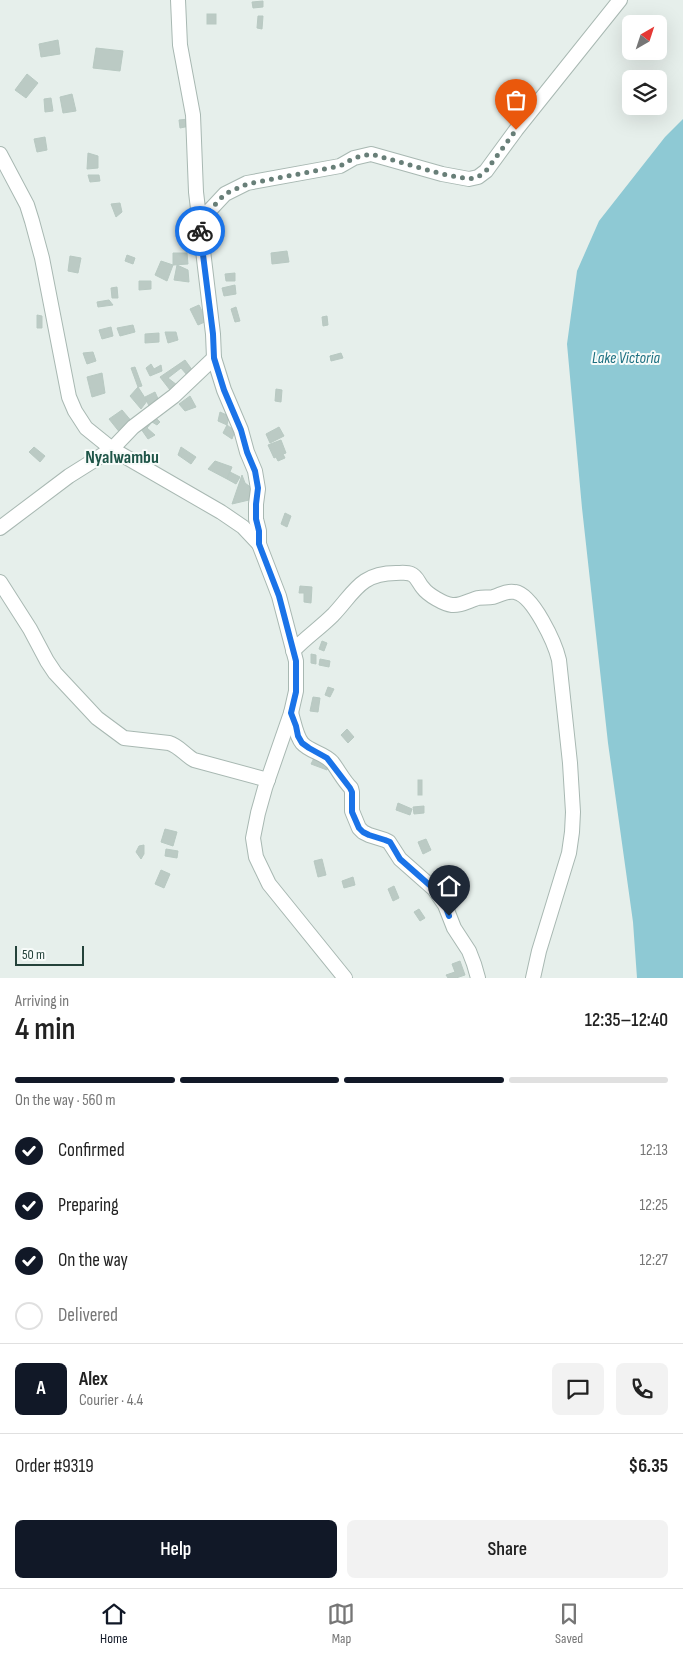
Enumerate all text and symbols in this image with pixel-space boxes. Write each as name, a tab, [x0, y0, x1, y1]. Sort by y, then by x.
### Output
north arrow	[622, 15, 668, 60]
map controls	[622, 15, 667, 115]
button: layers	[622, 70, 667, 115]
pin	[495, 79, 537, 130]
icon: bag	[502, 86, 530, 114]
courier	[175, 206, 225, 256]
icon: bike	[186, 217, 214, 245]
water label: Lake Victoria	[592, 349, 660, 368]
district label: Nyalwambu	[85, 447, 159, 468]
pin	[428, 865, 470, 916]
icon: home	[435, 872, 463, 900]
scale bar	[15, 943, 84, 966]
text: 50 m	[22, 946, 45, 963]
text: Arriving in	[15, 992, 69, 1011]
text: 12:35–12:40	[585, 1009, 668, 1032]
text: 4 min	[15, 1010, 76, 1049]
text: On the way · 560 m	[15, 1091, 116, 1110]
icon: check	[15, 1137, 43, 1165]
text: Confirmed	[58, 1139, 125, 1162]
text: 12:13	[640, 1141, 668, 1160]
icon: check	[15, 1192, 43, 1220]
text: Preparing	[58, 1194, 119, 1217]
text: 12:25	[640, 1196, 668, 1215]
icon: check	[15, 1247, 43, 1275]
text: On the way	[58, 1249, 128, 1272]
text: 12:27	[640, 1251, 668, 1270]
text: Delivered	[58, 1304, 118, 1327]
button: chat	[552, 1363, 604, 1415]
button: phone	[616, 1363, 668, 1415]
text: Alex	[79, 1368, 108, 1391]
text: A	[36, 1377, 46, 1400]
text: Courier · 4.4	[79, 1391, 143, 1410]
text: Order #9319	[15, 1455, 94, 1478]
text: $6.35	[628, 1455, 668, 1478]
button: Help	[15, 1520, 337, 1578]
button: Share	[347, 1520, 668, 1578]
tab: Home	[100, 1600, 128, 1647]
tab: Map	[327, 1600, 355, 1647]
tab: Saved	[555, 1600, 583, 1647]

